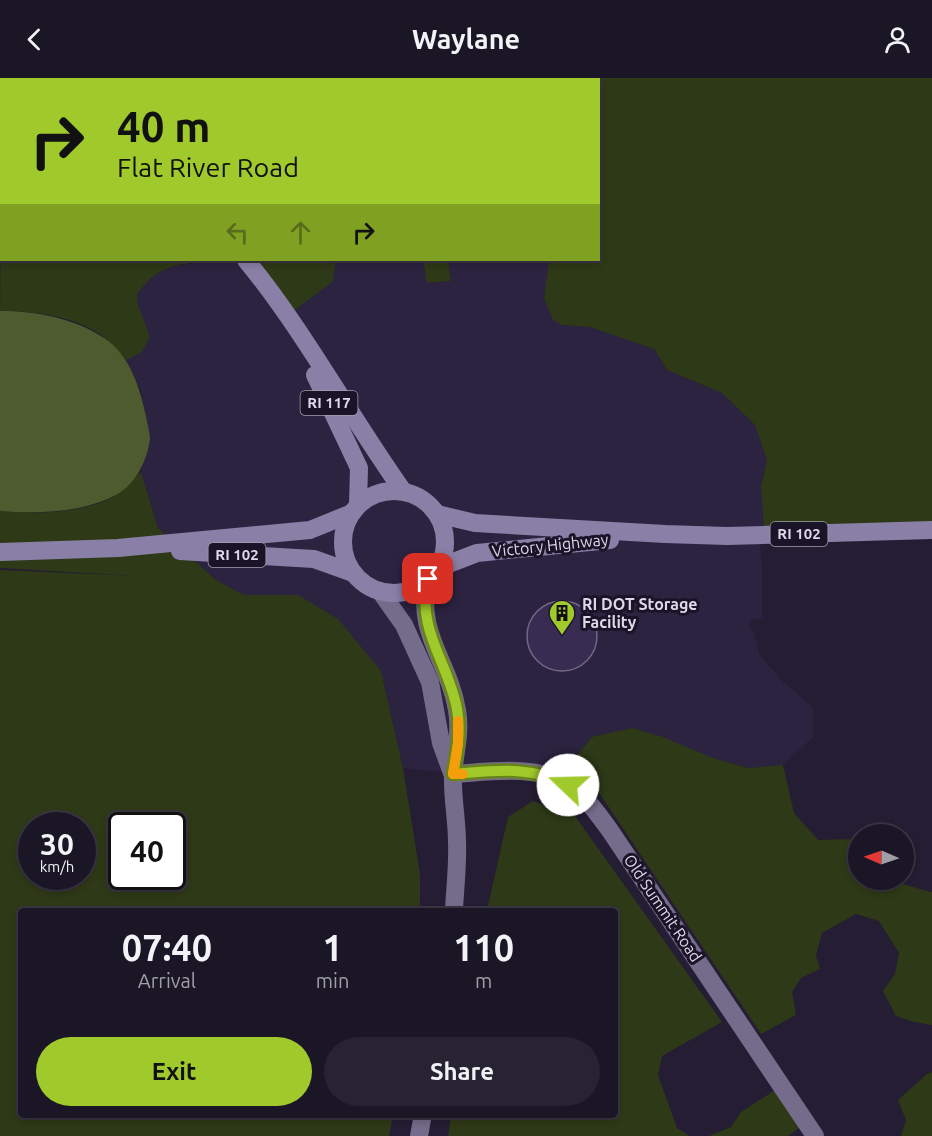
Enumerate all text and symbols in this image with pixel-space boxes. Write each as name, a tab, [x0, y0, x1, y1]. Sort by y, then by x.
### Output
icon: back	[18, 23, 51, 56]
icon: person	[881, 23, 914, 56]
text: Waylane	[412, 24, 520, 54]
icon: right	[18, 102, 96, 180]
text: 40 m	[117, 103, 211, 150]
text: Flat River Road	[117, 152, 299, 182]
icon: left	[221, 216, 254, 249]
icon: ahead	[284, 216, 317, 249]
icon: right	[347, 216, 380, 249]
road number: RI 117	[300, 391, 358, 415]
road number: RI 102	[770, 522, 828, 546]
street label: Victory Highway	[491, 530, 609, 560]
road number: RI 102	[208, 543, 266, 567]
pin	[402, 553, 453, 604]
icon: arrive	[411, 562, 444, 595]
place label: RI DOT Storage Facility	[582, 595, 698, 631]
building icon: RI DOT Storage Facility	[547, 598, 577, 636]
position arrow	[536, 753, 600, 817]
speed limit sign: 40	[108, 812, 186, 890]
north arrow	[848, 824, 914, 890]
map controls	[848, 824, 914, 890]
text: 30	[40, 827, 74, 861]
street label: Old Summit Road	[620, 851, 706, 965]
text: km/h	[40, 858, 74, 875]
text: 07:40	[122, 927, 212, 968]
text: 1	[322, 927, 343, 968]
text: 110	[453, 927, 514, 968]
text: Arrival	[138, 969, 196, 992]
text: min	[316, 969, 349, 992]
text: m	[475, 969, 492, 992]
button: Exit	[36, 1037, 312, 1106]
button: Share	[324, 1037, 600, 1106]

